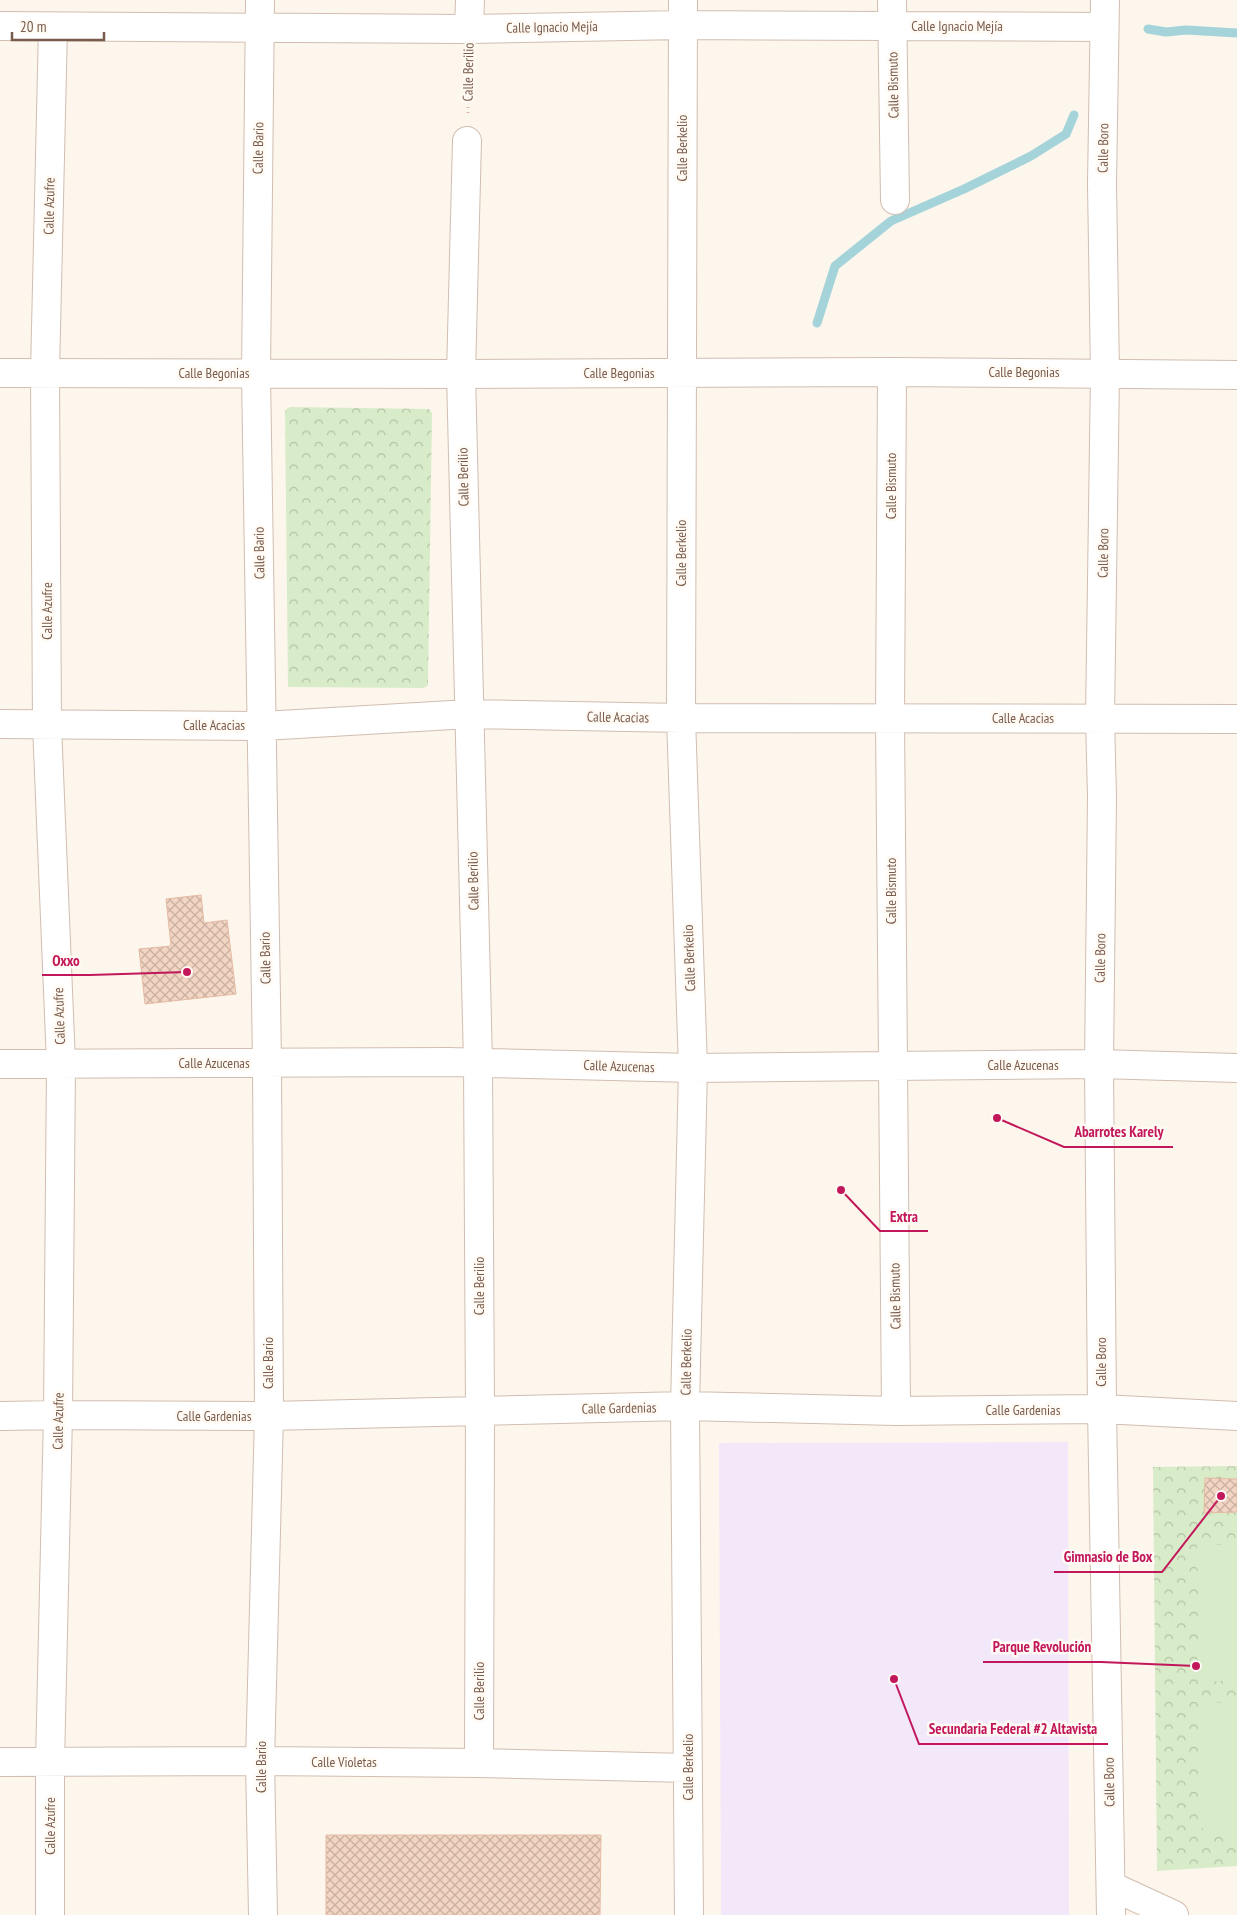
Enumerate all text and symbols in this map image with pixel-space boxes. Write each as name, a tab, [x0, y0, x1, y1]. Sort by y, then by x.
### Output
scale bar	[12, 10, 105, 42]
text: 20 m	[20, 17, 46, 36]
street label: Calle Ignacio Mejía	[506, 17, 598, 37]
street label: Calle Ignacio Mejía	[911, 17, 1003, 35]
street label: Calle Berilio	[458, 42, 478, 102]
street label: Calle Bismuto	[883, 52, 903, 118]
street label: Calle Berkelio	[673, 115, 691, 181]
street label: Calle Bario	[249, 122, 267, 174]
street label: Calle Boro	[1094, 123, 1112, 173]
street label: Calle Azufre	[39, 177, 59, 235]
street label: Calle Begonias	[989, 363, 1060, 381]
street label: Calle Begonias	[179, 364, 250, 382]
street label: Calle Begonias	[584, 364, 655, 382]
street label: Calle Berilio	[453, 447, 473, 507]
street label: Calle Bismuto	[882, 453, 900, 519]
street label: Calle Berkelio	[672, 520, 690, 586]
street label: Calle Bario	[250, 527, 268, 579]
street label: Calle Boro	[1094, 528, 1112, 578]
street label: Calle Azufre	[38, 582, 56, 640]
street label: Calle Acacias	[587, 707, 649, 727]
street label: Calle Acacias	[992, 709, 1054, 727]
street label: Calle Acacias	[183, 716, 245, 734]
street label: Calle Berilio	[463, 851, 483, 911]
street label: Calle Bismuto	[882, 858, 900, 924]
street label: Calle Berkelio	[679, 924, 699, 992]
street label: Calle Bario	[256, 932, 274, 984]
street label: Calle Boro	[1091, 933, 1109, 983]
callout: Oxxo	[42, 945, 90, 975]
text: Oxxo	[52, 951, 80, 970]
street label: Calle Azufre	[49, 987, 69, 1045]
street label: Calle Azucenas	[178, 1054, 250, 1072]
street label: Calle Azucenas	[583, 1056, 655, 1076]
street label: Calle Azucenas	[987, 1056, 1059, 1074]
callout: Abarrotes Karely	[1064, 1117, 1173, 1147]
text: Abarrotes Karely	[1073, 1122, 1165, 1141]
callout: Extra	[880, 1201, 928, 1231]
text: Extra	[890, 1207, 918, 1226]
street label: Calle Berilio	[470, 1257, 488, 1315]
street label: Calle Bismuto	[885, 1263, 905, 1329]
street label: Calle Berkelio	[676, 1328, 696, 1396]
street label: Calle Bario	[259, 1337, 277, 1389]
street label: Calle Boro	[1092, 1337, 1110, 1387]
street label: Calle Azufre	[48, 1392, 68, 1450]
street label: Calle Gardenias	[581, 1398, 657, 1418]
street label: Calle Gardenias	[986, 1401, 1061, 1419]
street label: Calle Gardenias	[177, 1407, 252, 1425]
callout: Gimnasio de Box	[1054, 1542, 1162, 1572]
text: Gimnasio de Box	[1064, 1547, 1153, 1566]
callout: Parque Revolución	[983, 1632, 1101, 1662]
text: Parque Revolución	[993, 1637, 1091, 1656]
street label: Calle Berilio	[470, 1662, 488, 1720]
callout: Secundaria Federal #2 Altavista	[919, 1714, 1108, 1744]
text: Secundaria Federal #2 Altavista	[929, 1719, 1097, 1738]
street label: Calle Berkelio	[679, 1734, 697, 1800]
street label: Calle Bario	[252, 1741, 270, 1793]
street label: Calle Violetas	[311, 1753, 377, 1771]
street label: Calle Boro	[1100, 1757, 1118, 1807]
street label: Calle Azufre	[41, 1797, 59, 1855]

